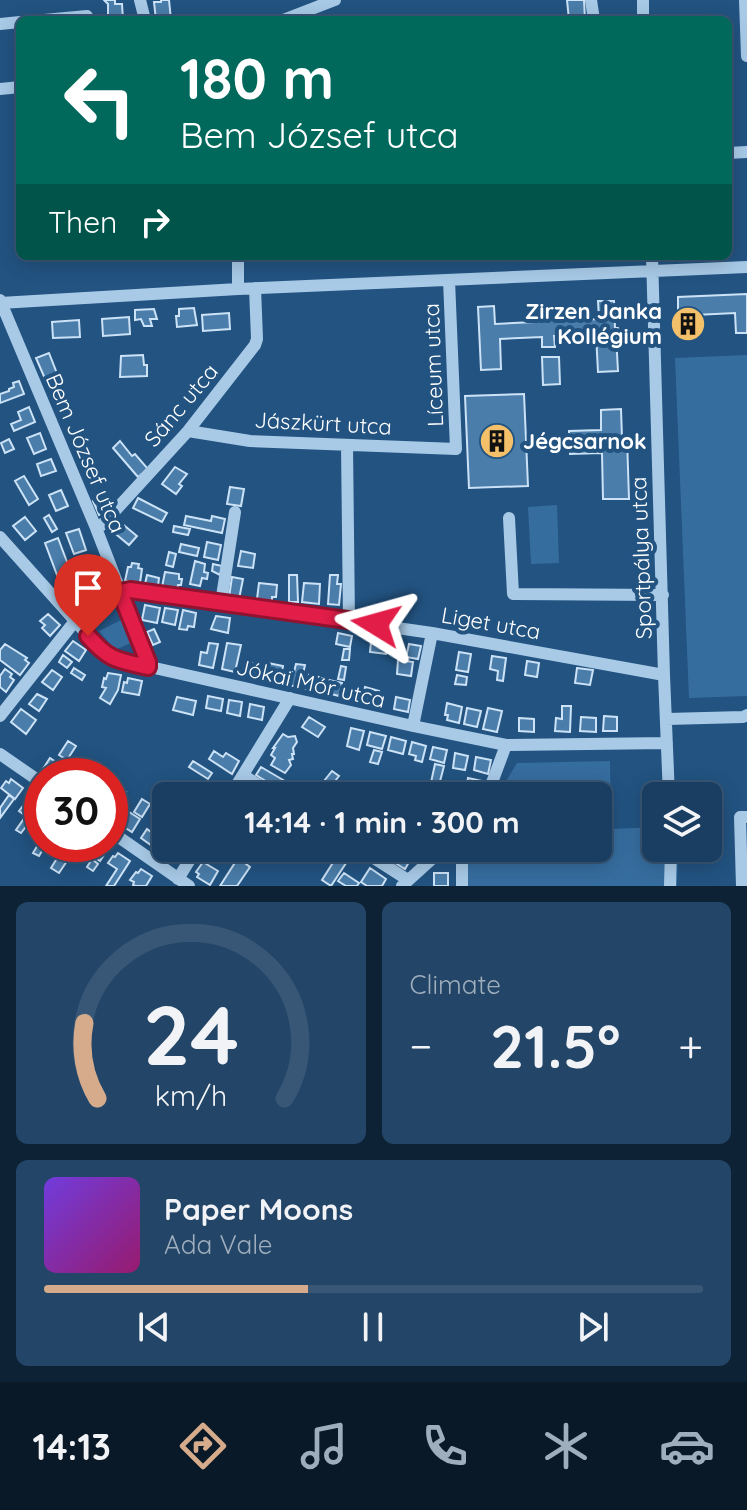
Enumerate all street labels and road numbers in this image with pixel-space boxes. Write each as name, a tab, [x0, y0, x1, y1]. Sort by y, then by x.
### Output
street label: Líceum utca	[417, 303, 449, 427]
street label: Sánc utca	[138, 358, 224, 452]
street label: Bem József utca	[40, 369, 132, 537]
street label: Jászkürt utca	[254, 405, 392, 441]
street label: Sportpálya utca	[624, 476, 658, 640]
street label: Liget utca	[439, 601, 543, 645]
street label: Jókai Mór utca	[234, 652, 388, 714]

